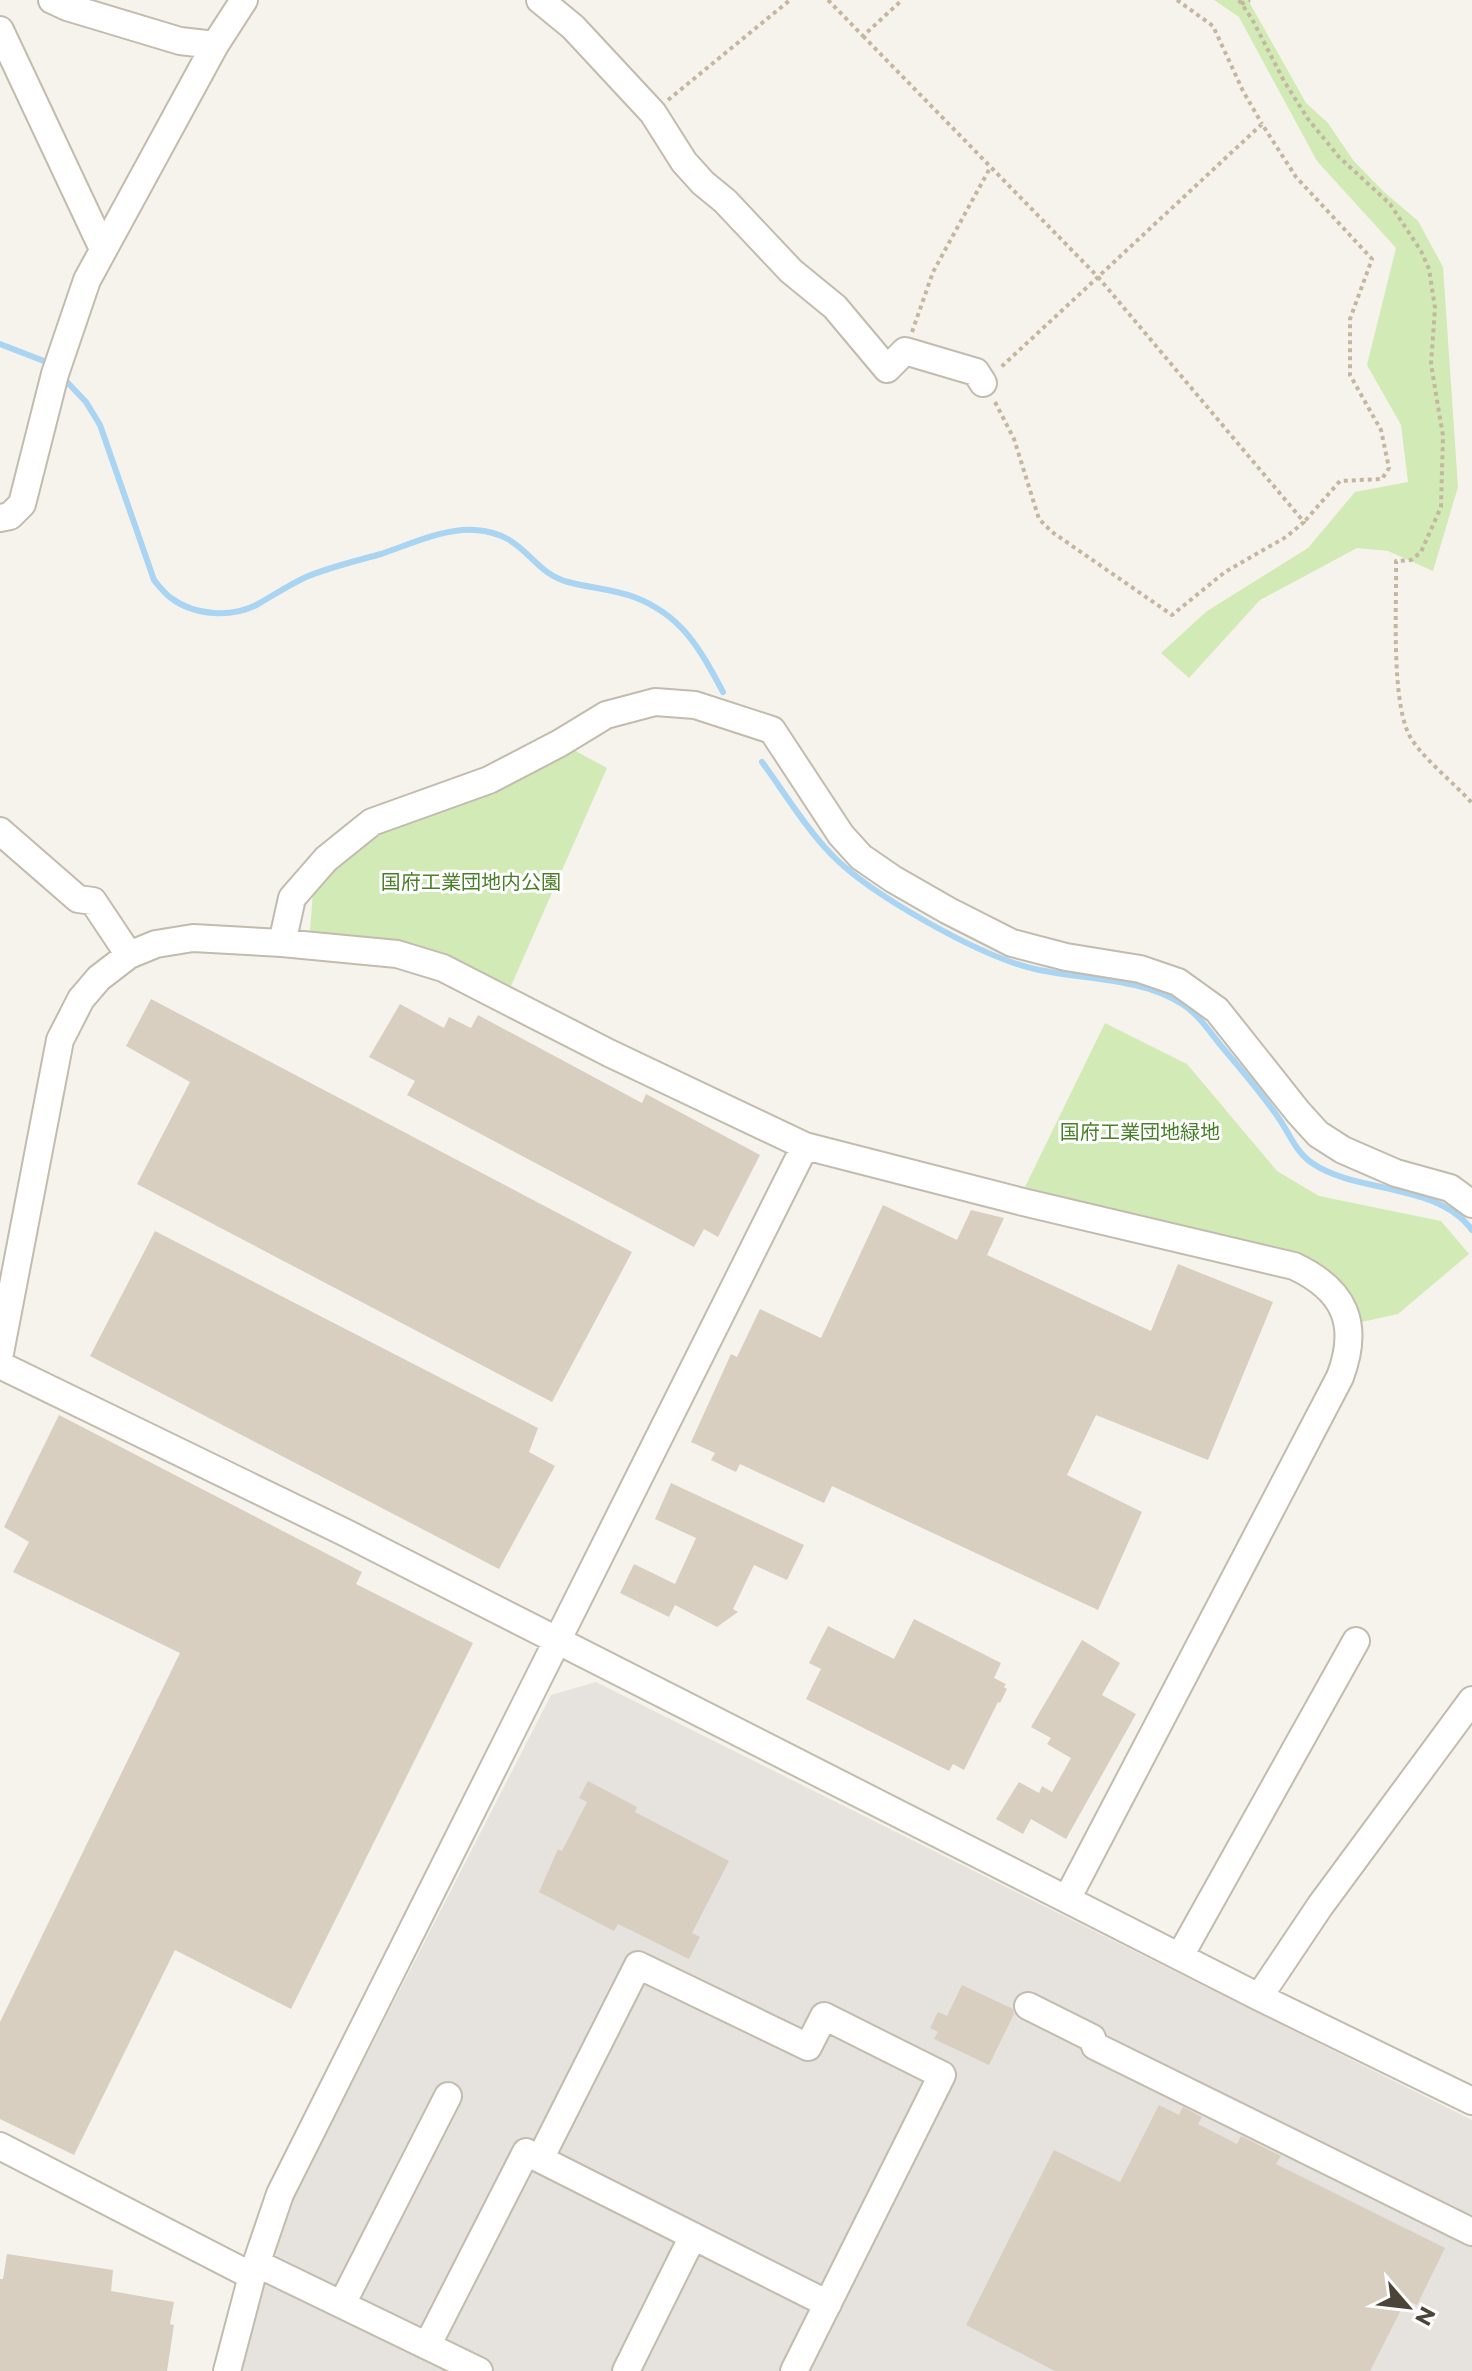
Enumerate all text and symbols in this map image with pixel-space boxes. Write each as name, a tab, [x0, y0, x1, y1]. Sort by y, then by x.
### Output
park label: 国府工業団地内公園	[381, 870, 561, 894]
park label: 国府工業団地緑地	[1060, 1120, 1220, 1144]
north arrow	[1368, 2267, 1448, 2347]
text: N	[1409, 2302, 1441, 2330]

